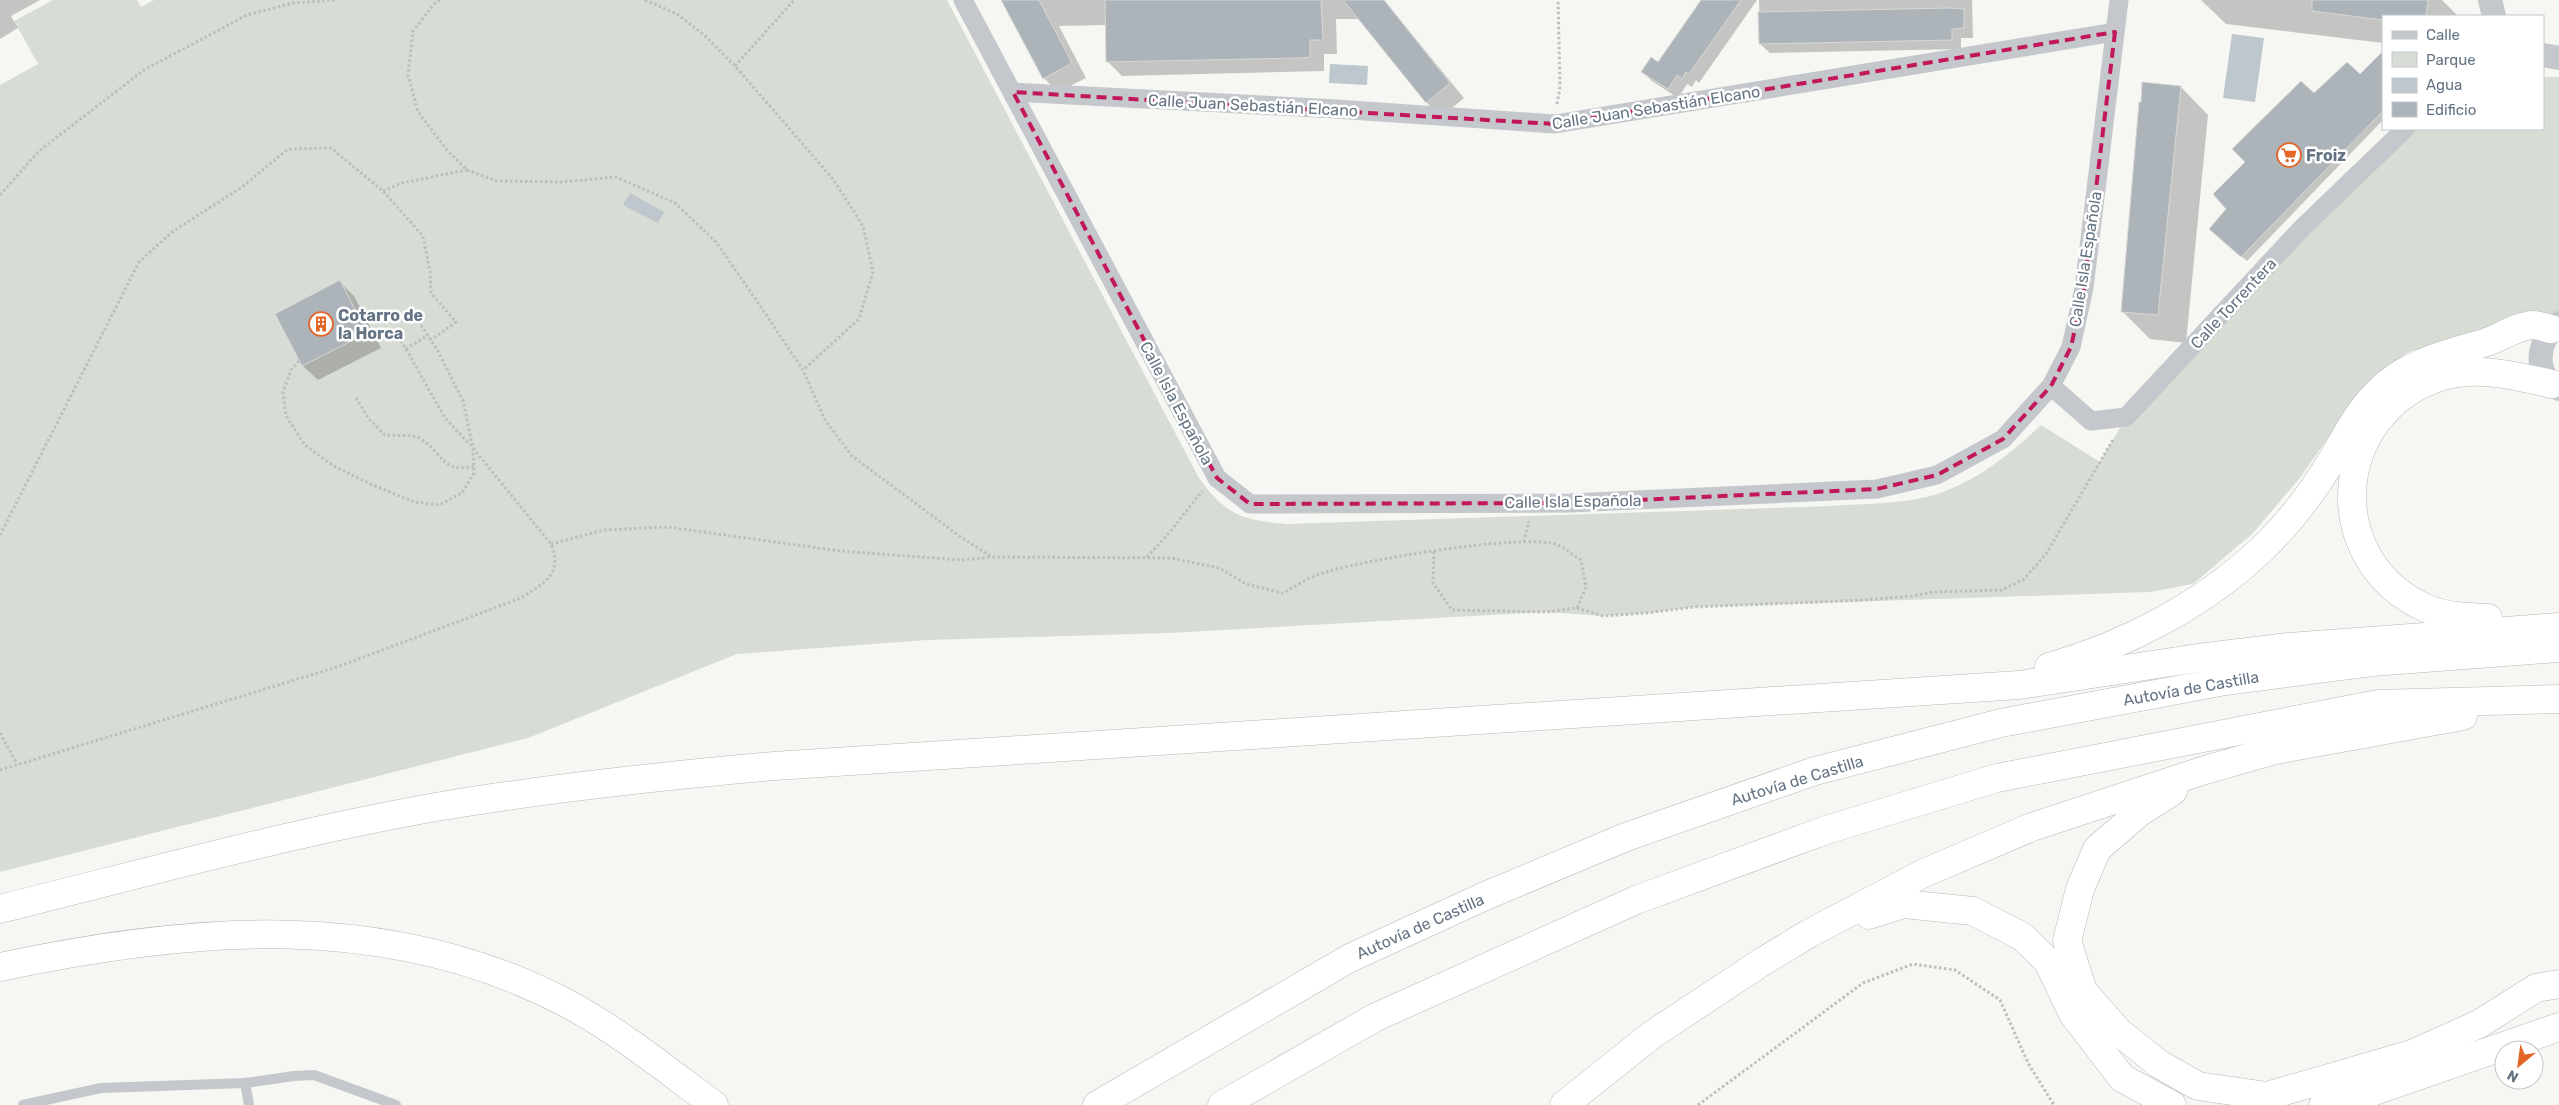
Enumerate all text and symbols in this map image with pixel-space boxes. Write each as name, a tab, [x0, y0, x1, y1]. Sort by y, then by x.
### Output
legend	[2382, 15, 2544, 130]
text: Calle	[2426, 26, 2460, 44]
text: Parque	[2426, 51, 2476, 69]
text: Agua	[2426, 76, 2462, 94]
street label: Calle Juan Sebastián Elcano	[1551, 82, 1761, 133]
street label: Calle Juan Sebastián Elcano	[1147, 91, 1359, 120]
text: Edificio	[2426, 101, 2476, 119]
supermarket icon: Froiz	[2276, 142, 2302, 168]
place label: Froiz	[2306, 146, 2346, 165]
street label: Calle Isla Española	[2065, 190, 2106, 328]
street label: Calle Torrentera	[2186, 254, 2280, 353]
place label: Cotarro de la Horca	[338, 306, 423, 343]
building icon: Cotarro de la Horca	[308, 311, 334, 337]
street label: Calle Isla Española	[1136, 338, 1217, 468]
street label: Calle Isla Española	[1504, 491, 1642, 512]
street label: Autovía de Castilla	[2122, 667, 2261, 710]
street label: Autovía de Castilla	[1729, 751, 1866, 810]
street label: Autovía de Castilla	[1353, 890, 1487, 963]
north arrow	[2494, 1040, 2544, 1090]
text: N	[2504, 1066, 2521, 1086]

